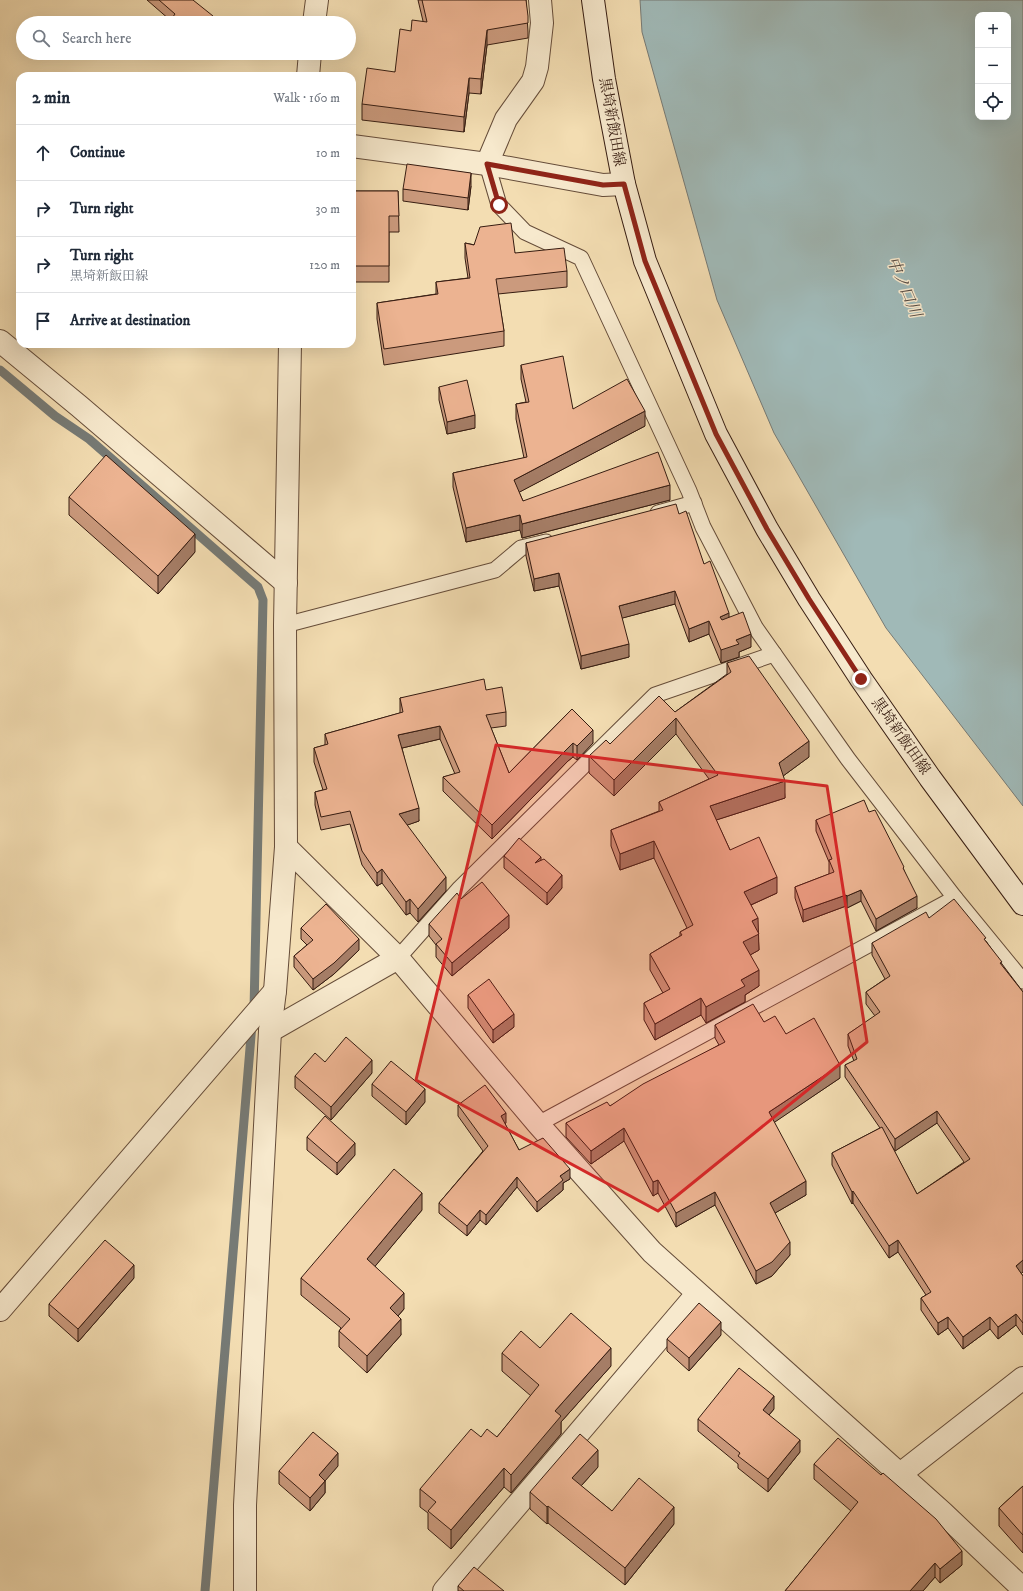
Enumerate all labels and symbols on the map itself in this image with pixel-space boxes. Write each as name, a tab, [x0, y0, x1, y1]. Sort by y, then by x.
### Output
street label: 黒埼新飯田線	[595, 76, 629, 168]
route start	[490, 196, 508, 214]
water label: 中ノ口川	[882, 254, 926, 322]
route end	[852, 670, 870, 688]
street label: 黒埼新飯田線	[867, 694, 935, 778]

